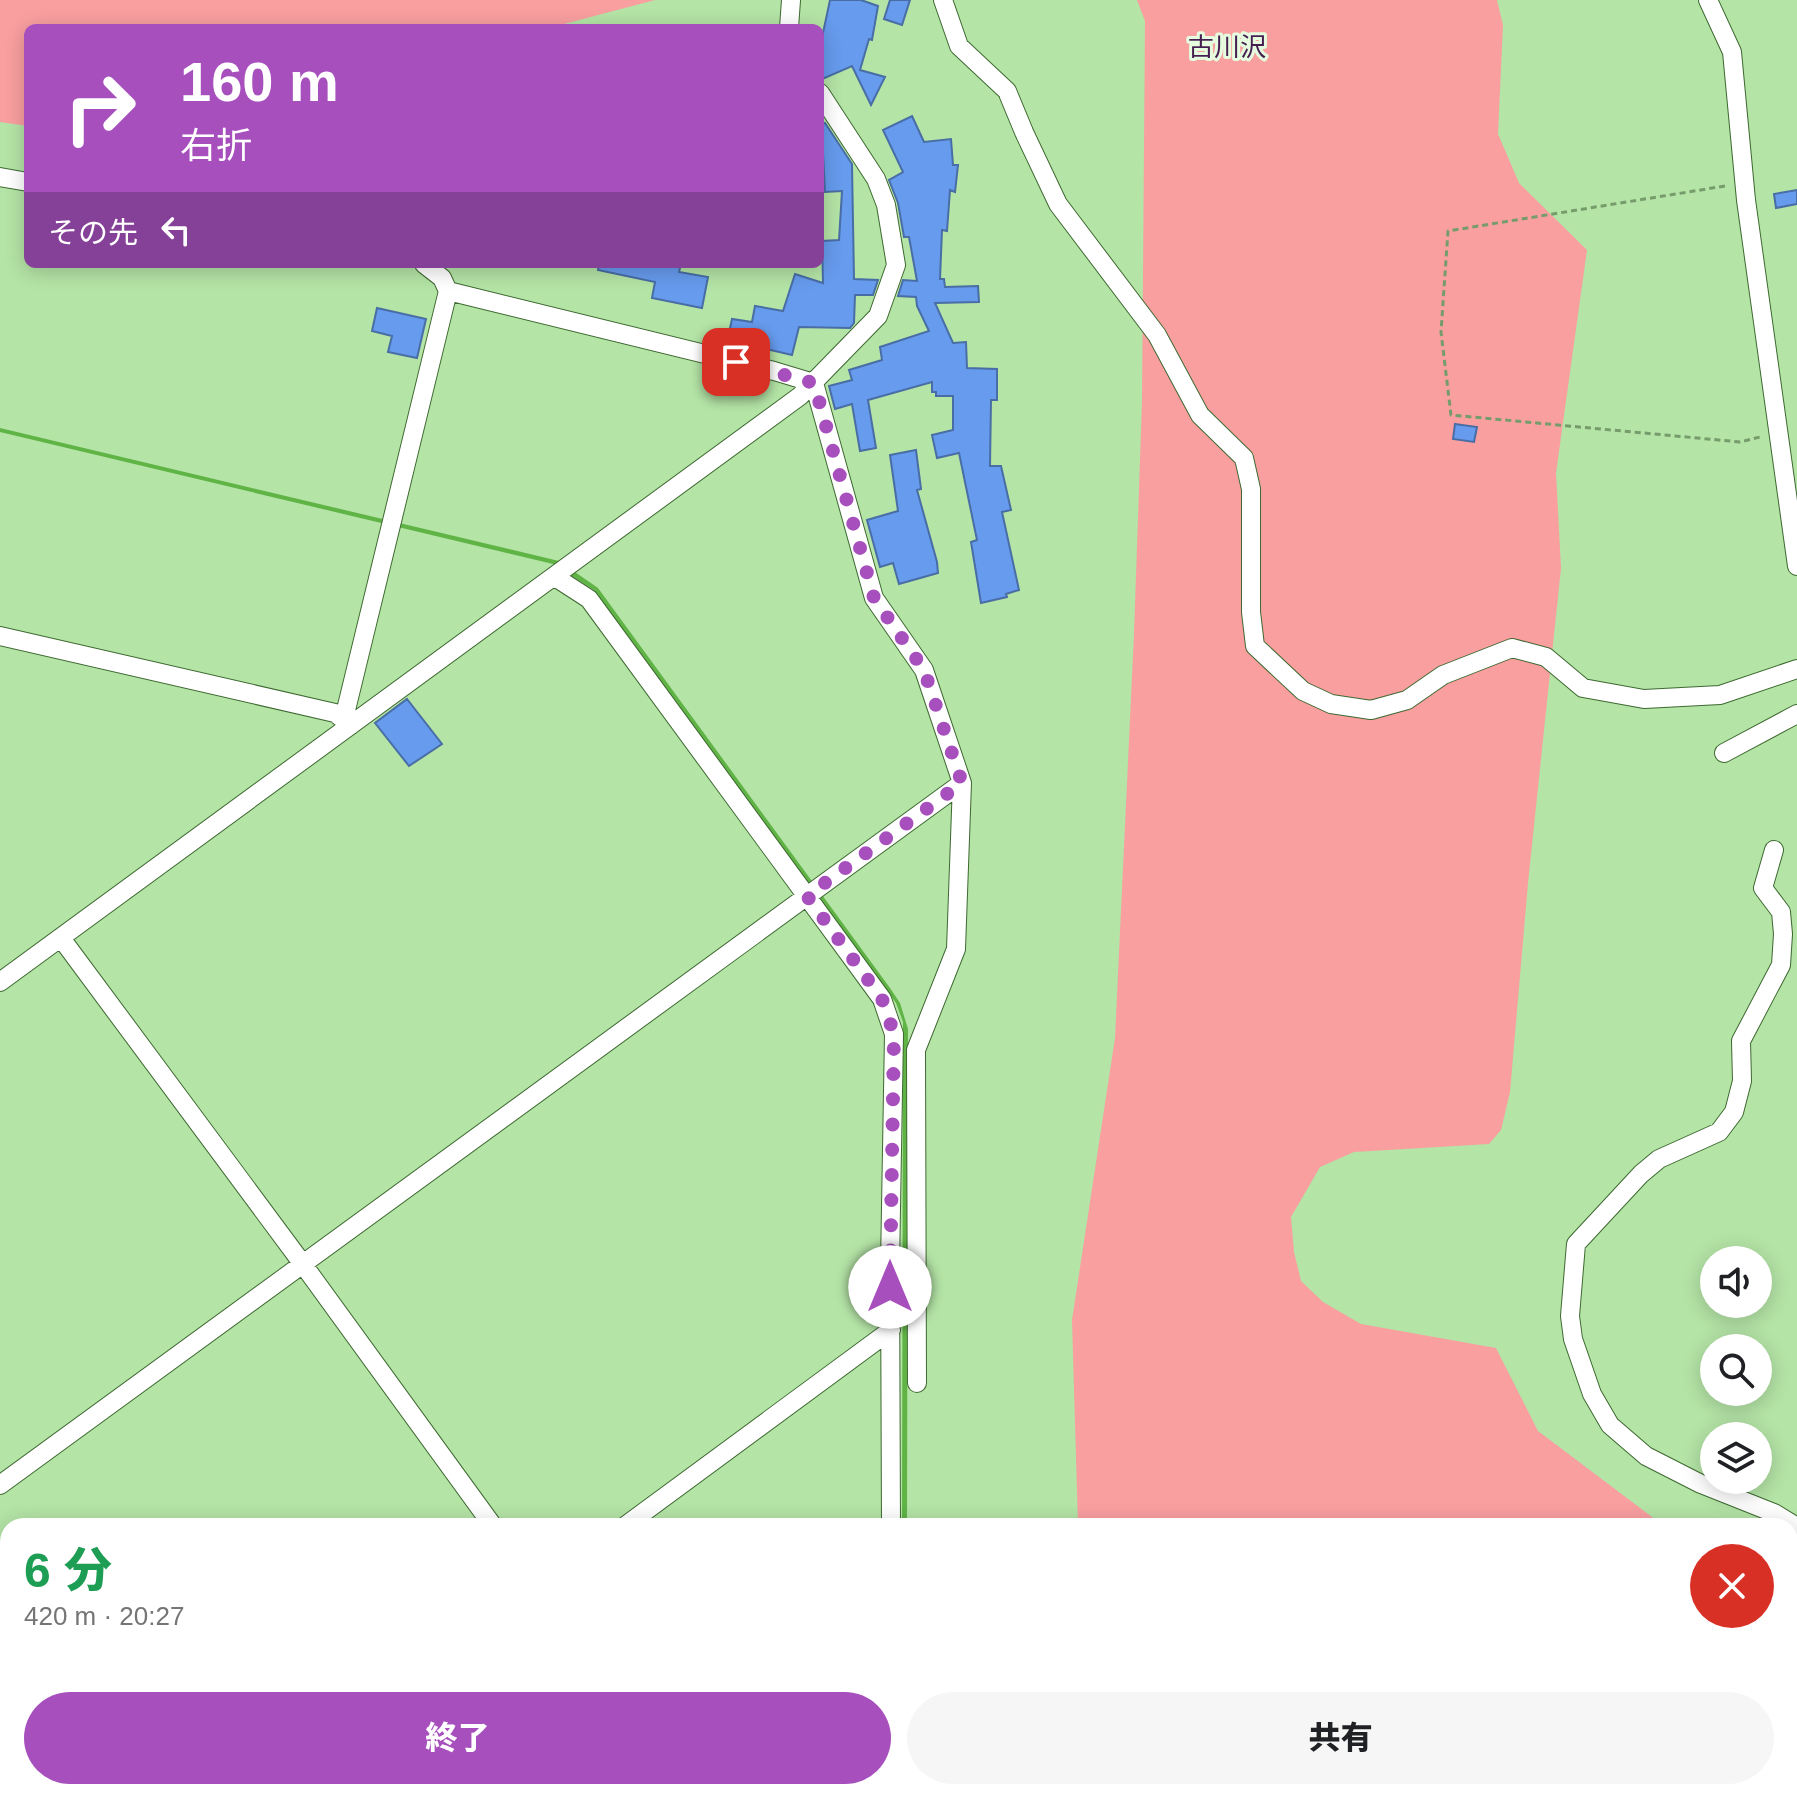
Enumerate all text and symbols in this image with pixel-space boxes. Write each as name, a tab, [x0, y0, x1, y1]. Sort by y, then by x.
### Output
district label: 古川沢	[1188, 32, 1266, 62]
text: 160 m	[180, 50, 339, 113]
icon: right	[48, 56, 152, 160]
text: 右折	[180, 125, 252, 166]
icon: left	[154, 208, 198, 252]
text: その先	[48, 216, 138, 249]
pin	[702, 328, 770, 396]
icon: arrive	[714, 340, 758, 384]
position arrow	[848, 1245, 932, 1329]
map controls	[1700, 1246, 1772, 1494]
button: sound	[1700, 1246, 1772, 1318]
button: search	[1700, 1334, 1772, 1406]
button: layers	[1700, 1422, 1772, 1494]
text: 6 分	[24, 1544, 112, 1597]
button: close	[1690, 1544, 1774, 1628]
text: 420 m · 20:27	[24, 1601, 184, 1631]
button: 終了	[24, 1692, 891, 1784]
button: 共有	[907, 1692, 1774, 1784]

